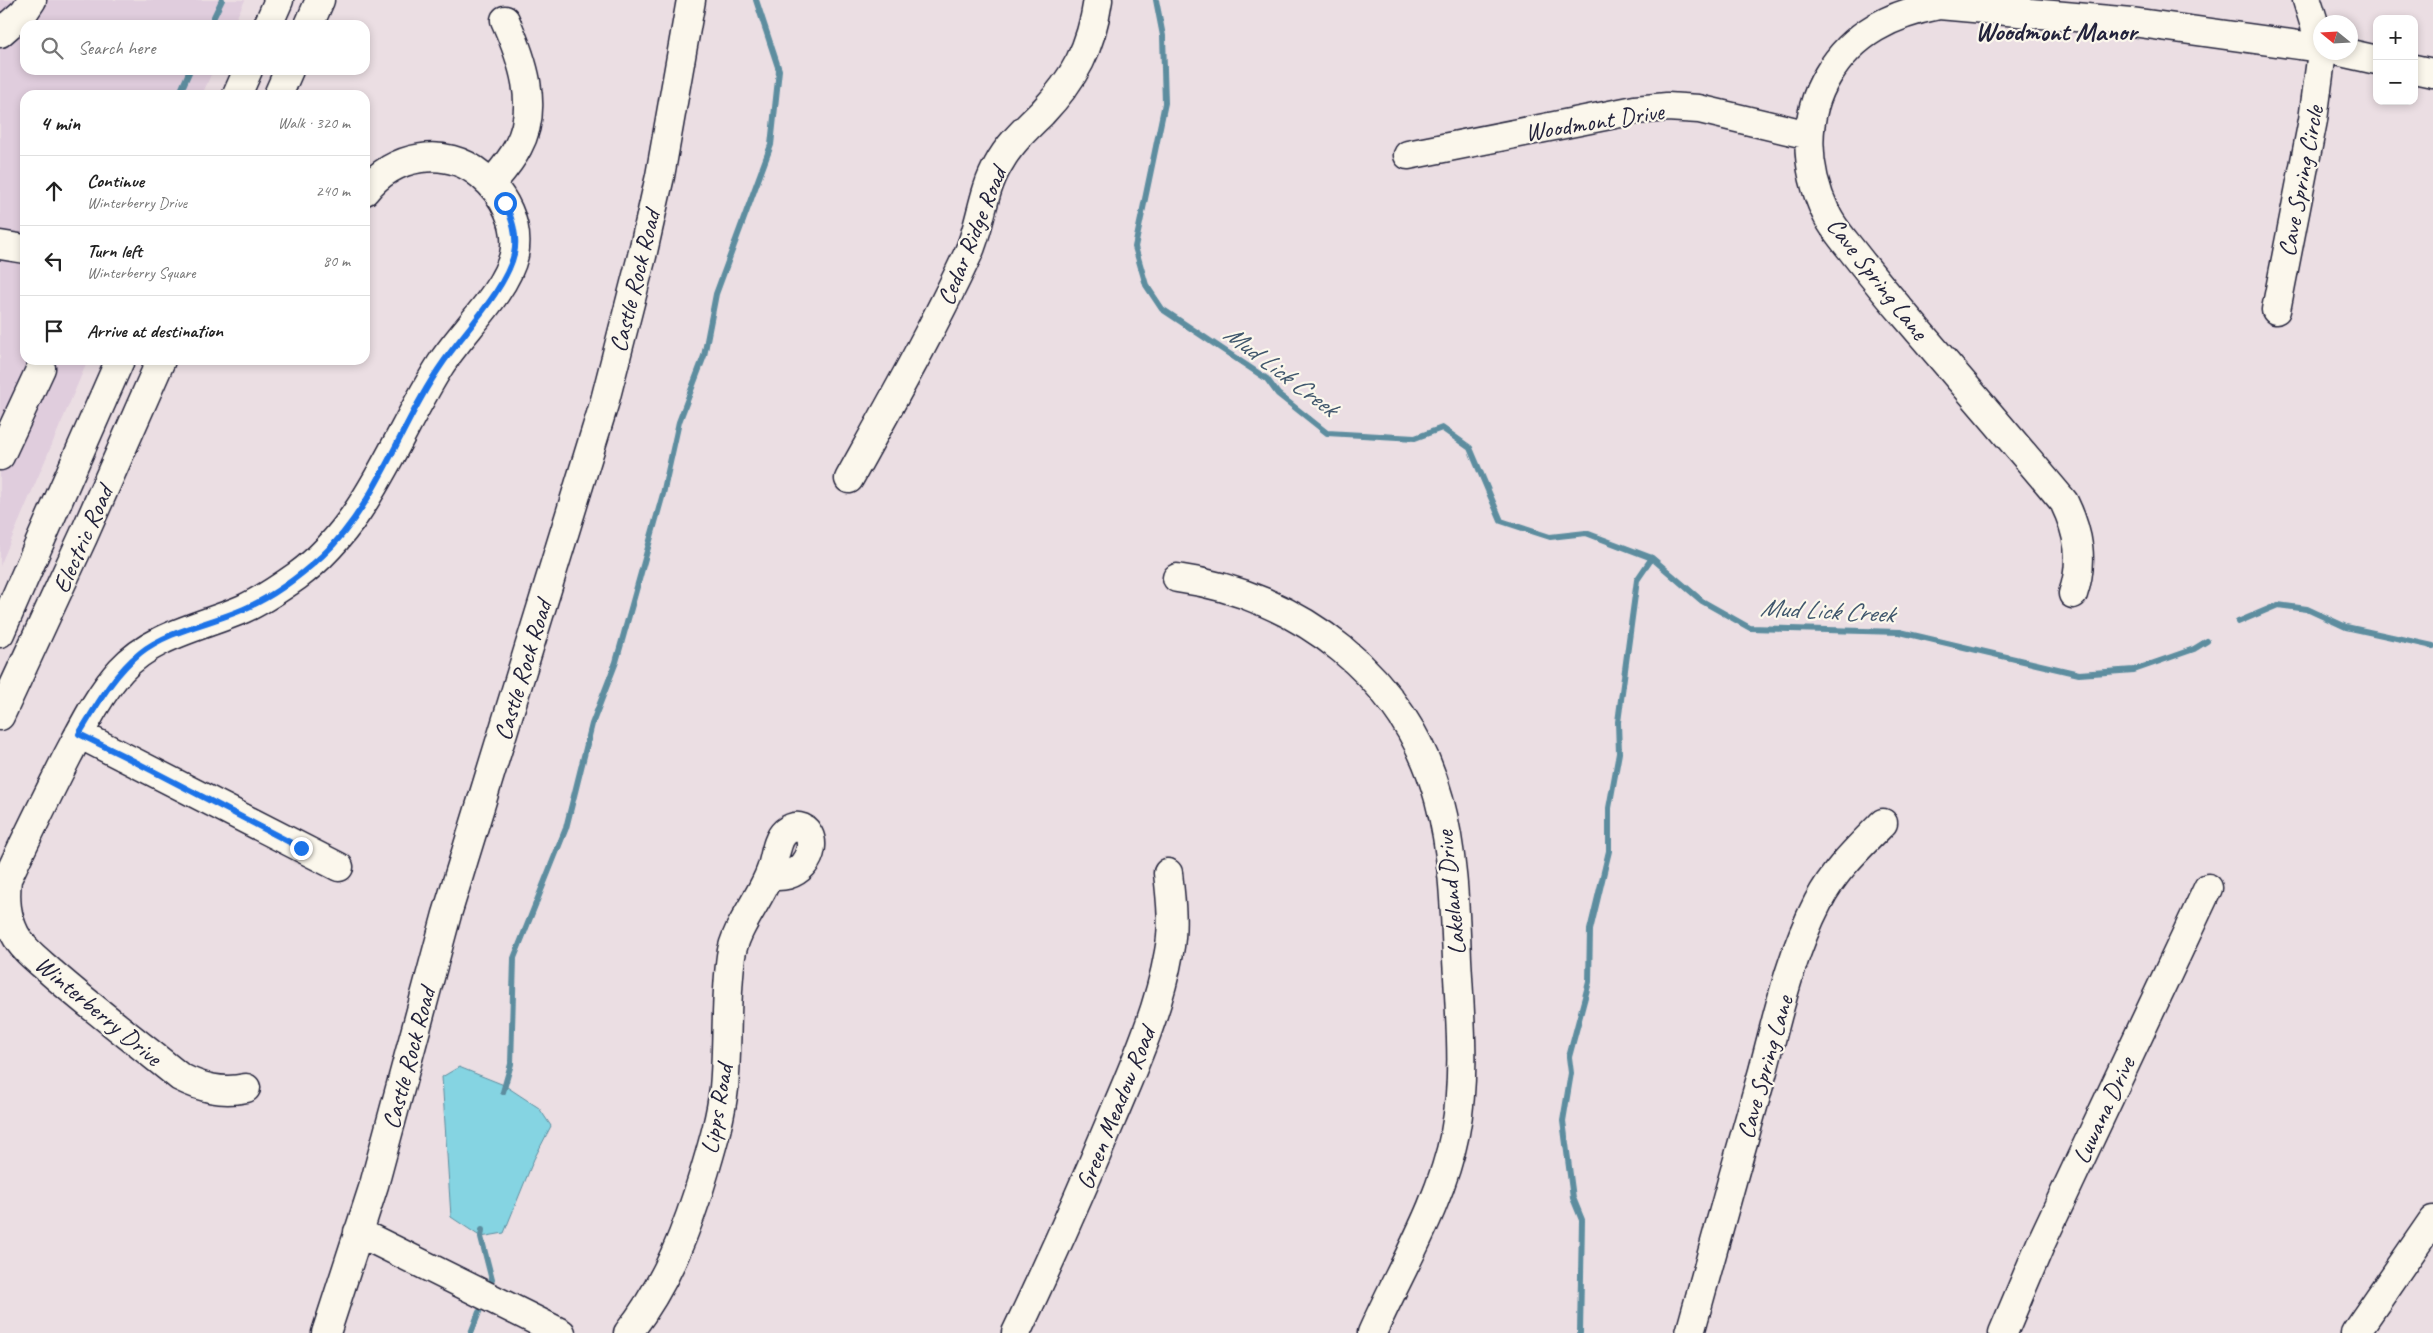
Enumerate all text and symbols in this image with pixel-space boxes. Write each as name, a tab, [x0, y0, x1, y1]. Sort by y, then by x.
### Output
district label: Woodmont Manor	[1975, 15, 2139, 48]
north arrow	[2313, 15, 2358, 60]
map controls	[2373, 15, 2418, 105]
button: +	[2373, 15, 2418, 60]
search box	[20, 20, 370, 75]
icon: search	[38, 34, 66, 62]
text: Search here	[78, 36, 155, 60]
button: −	[2373, 60, 2418, 105]
street label: Woodmont Drive	[1523, 95, 1668, 149]
street label: Cave Spring Circle	[2271, 101, 2332, 259]
text: 4 min	[40, 110, 80, 136]
text: Walk · 320 m	[278, 113, 350, 133]
street label: Cedar Ridge Road	[930, 159, 1016, 310]
text: Continue	[87, 169, 144, 193]
icon: ahead	[40, 177, 68, 205]
text: 240 m	[316, 181, 350, 201]
route start	[494, 192, 517, 215]
text: Winterberry Drive	[87, 193, 187, 213]
street label: Castle Rock Road	[602, 204, 669, 356]
street label: Cave Spring Lane	[1819, 211, 1936, 348]
text: Turn left	[87, 239, 142, 263]
icon: left	[40, 247, 68, 275]
text: 80 m	[323, 251, 350, 271]
text: Winterberry Square	[87, 263, 196, 283]
icon: arrive	[40, 317, 68, 345]
water label: Mud Lick Creek	[1217, 317, 1348, 427]
text: Arrive at destination	[87, 319, 223, 343]
street label: Electric Road	[45, 478, 122, 598]
water label: Mud Lick Creek	[1759, 591, 1899, 631]
street label: Castle Rock Road	[486, 593, 560, 744]
street label: Lakeland Drive	[1428, 827, 1473, 957]
route end	[290, 837, 313, 860]
street label: Winterberry Drive	[28, 948, 170, 1074]
street label: Castle Rock Road	[375, 981, 444, 1132]
street label: Cave Spring Lane	[1729, 990, 1801, 1142]
street label: Green Meadow Road	[1069, 1019, 1165, 1194]
street label: Luwana Drive	[2065, 1050, 2143, 1169]
street label: Lipps Road	[693, 1058, 741, 1156]

